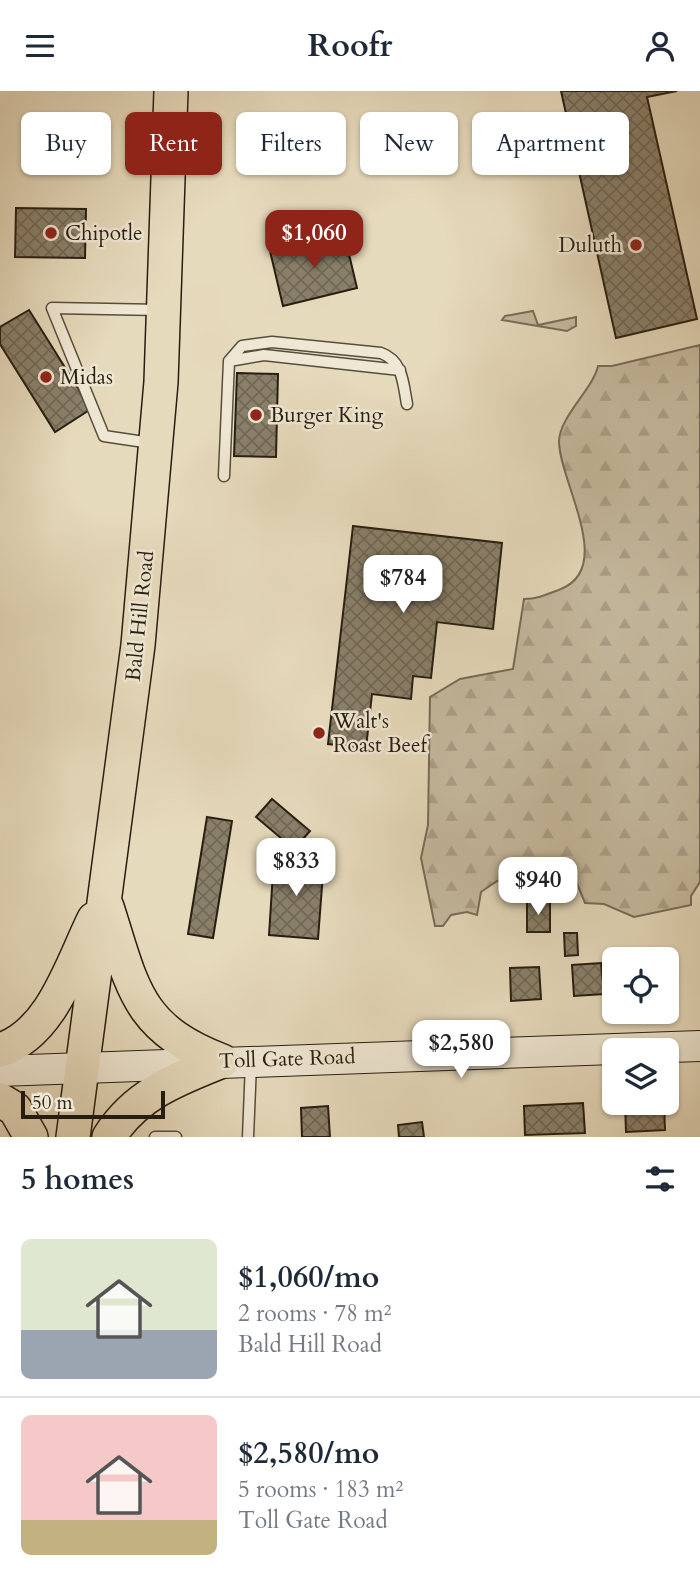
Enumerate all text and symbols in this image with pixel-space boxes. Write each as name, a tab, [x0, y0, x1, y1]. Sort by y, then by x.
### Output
text: Roofr	[308, 24, 392, 68]
icon: menu	[21, 27, 59, 65]
icon: person	[641, 27, 679, 65]
chip: Buy	[21, 112, 111, 175]
chip: Rent	[125, 112, 222, 175]
chip: Filters	[236, 112, 346, 175]
chip: New	[360, 112, 458, 175]
chip: Apartment	[472, 112, 629, 175]
pin: $1,060	[257, 211, 371, 270]
text: $1,060	[281, 217, 347, 248]
place label: Chipotle	[65, 219, 143, 248]
marker: Chipotle	[43, 225, 59, 241]
place label: Duluth	[558, 231, 622, 260]
marker: Duluth	[628, 237, 644, 253]
place label: Midas	[60, 363, 113, 392]
marker: Midas	[38, 369, 54, 385]
place label: Burger King	[270, 401, 384, 430]
marker: Burger King	[248, 407, 264, 423]
street label: Bald Hill Road	[119, 549, 161, 683]
pin: $784	[362, 555, 444, 615]
text: $784	[379, 562, 427, 593]
place label: Walt's Roast Beef	[332, 707, 431, 760]
marker: Walt's Roast Beef	[311, 725, 327, 741]
pin: $833	[255, 839, 337, 898]
text: $833	[272, 845, 320, 876]
pin: $940	[497, 857, 579, 917]
text: $940	[514, 864, 562, 895]
map controls	[602, 947, 679, 1115]
button: locate	[602, 947, 679, 1024]
pin: $2,580	[404, 1021, 518, 1080]
text: $2,580	[428, 1027, 494, 1058]
button: layers	[602, 1038, 679, 1115]
street label: Toll Gate Road	[218, 1042, 356, 1076]
scale bar	[21, 1088, 164, 1120]
text: 50 m	[32, 1090, 73, 1116]
text: 5 homes	[21, 1159, 134, 1200]
icon: filters	[641, 1160, 679, 1198]
text: $1,060/mo	[238, 1257, 379, 1298]
icon: home	[77, 1267, 161, 1351]
text: 2 rooms · 78 m²	[238, 1298, 391, 1329]
text: Bald Hill Road	[238, 1329, 382, 1360]
text: $2,580/mo	[238, 1433, 379, 1474]
icon: home	[77, 1443, 161, 1527]
text: 5 rooms · 183 m²	[238, 1474, 403, 1505]
text: Toll Gate Road	[238, 1505, 388, 1536]

